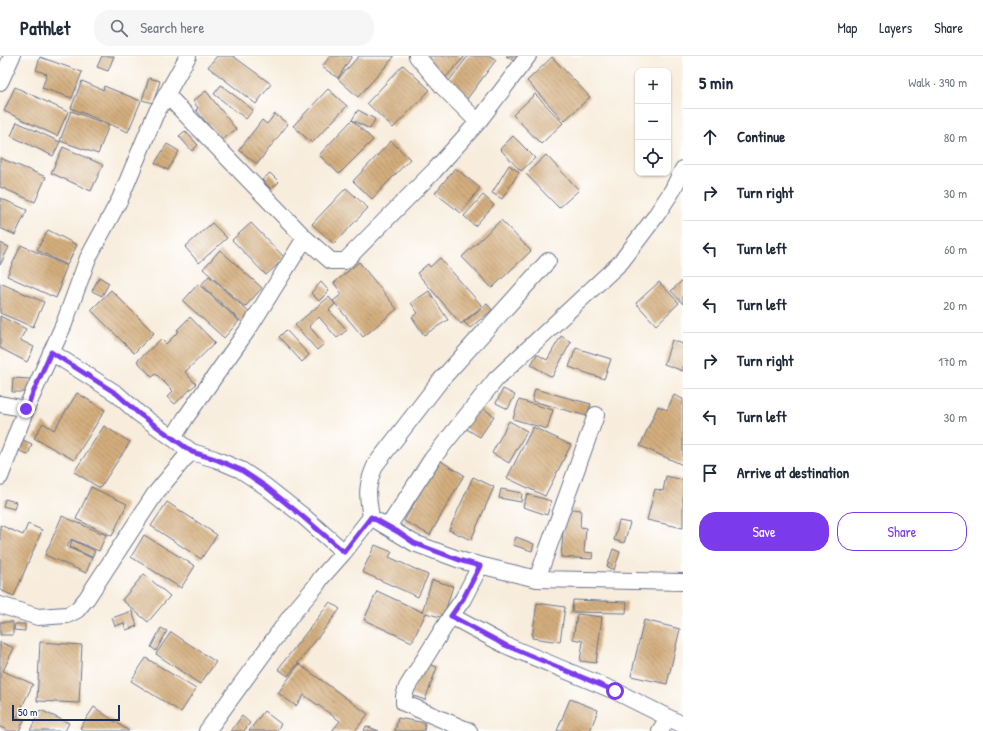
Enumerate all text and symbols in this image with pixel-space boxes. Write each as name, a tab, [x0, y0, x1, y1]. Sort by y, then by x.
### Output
search box	[94, 10, 374, 46]
text: Pathlet	[20, 15, 70, 41]
icon: search	[108, 17, 130, 39]
text: Search here	[140, 17, 204, 38]
text: Map	[837, 18, 857, 37]
text: Layers	[879, 18, 912, 37]
text: Share	[934, 18, 963, 37]
map controls	[635, 68, 671, 176]
button: +	[635, 68, 671, 104]
text: 5 min	[699, 71, 733, 94]
text: Walk · 390 m	[908, 73, 967, 91]
button: −	[635, 104, 671, 140]
icon: ahead	[699, 126, 721, 148]
text: Continue	[737, 126, 785, 147]
text: 80 m	[944, 128, 967, 146]
button: locate	[635, 140, 671, 176]
icon: right	[699, 182, 721, 204]
text: Turn right	[737, 182, 793, 203]
text: 30 m	[944, 184, 967, 202]
icon: left	[699, 238, 721, 260]
text: Turn left	[737, 238, 787, 259]
text: 60 m	[944, 240, 967, 258]
icon: left	[699, 294, 721, 316]
text: Turn left	[737, 294, 787, 315]
text: 20 m	[943, 296, 967, 314]
icon: right	[699, 350, 721, 372]
text: Turn right	[737, 350, 793, 371]
text: 170 m	[938, 352, 967, 370]
route end	[17, 400, 35, 418]
icon: left	[699, 406, 721, 428]
text: Turn left	[737, 406, 787, 427]
text: 30 m	[944, 408, 967, 426]
icon: arrive	[699, 462, 721, 484]
text: Arrive at destination	[737, 462, 849, 483]
button: Save	[699, 512, 829, 551]
button: Share	[837, 512, 967, 551]
route start	[606, 682, 624, 700]
scale bar	[12, 703, 120, 722]
text: 50 m	[18, 705, 38, 719]

